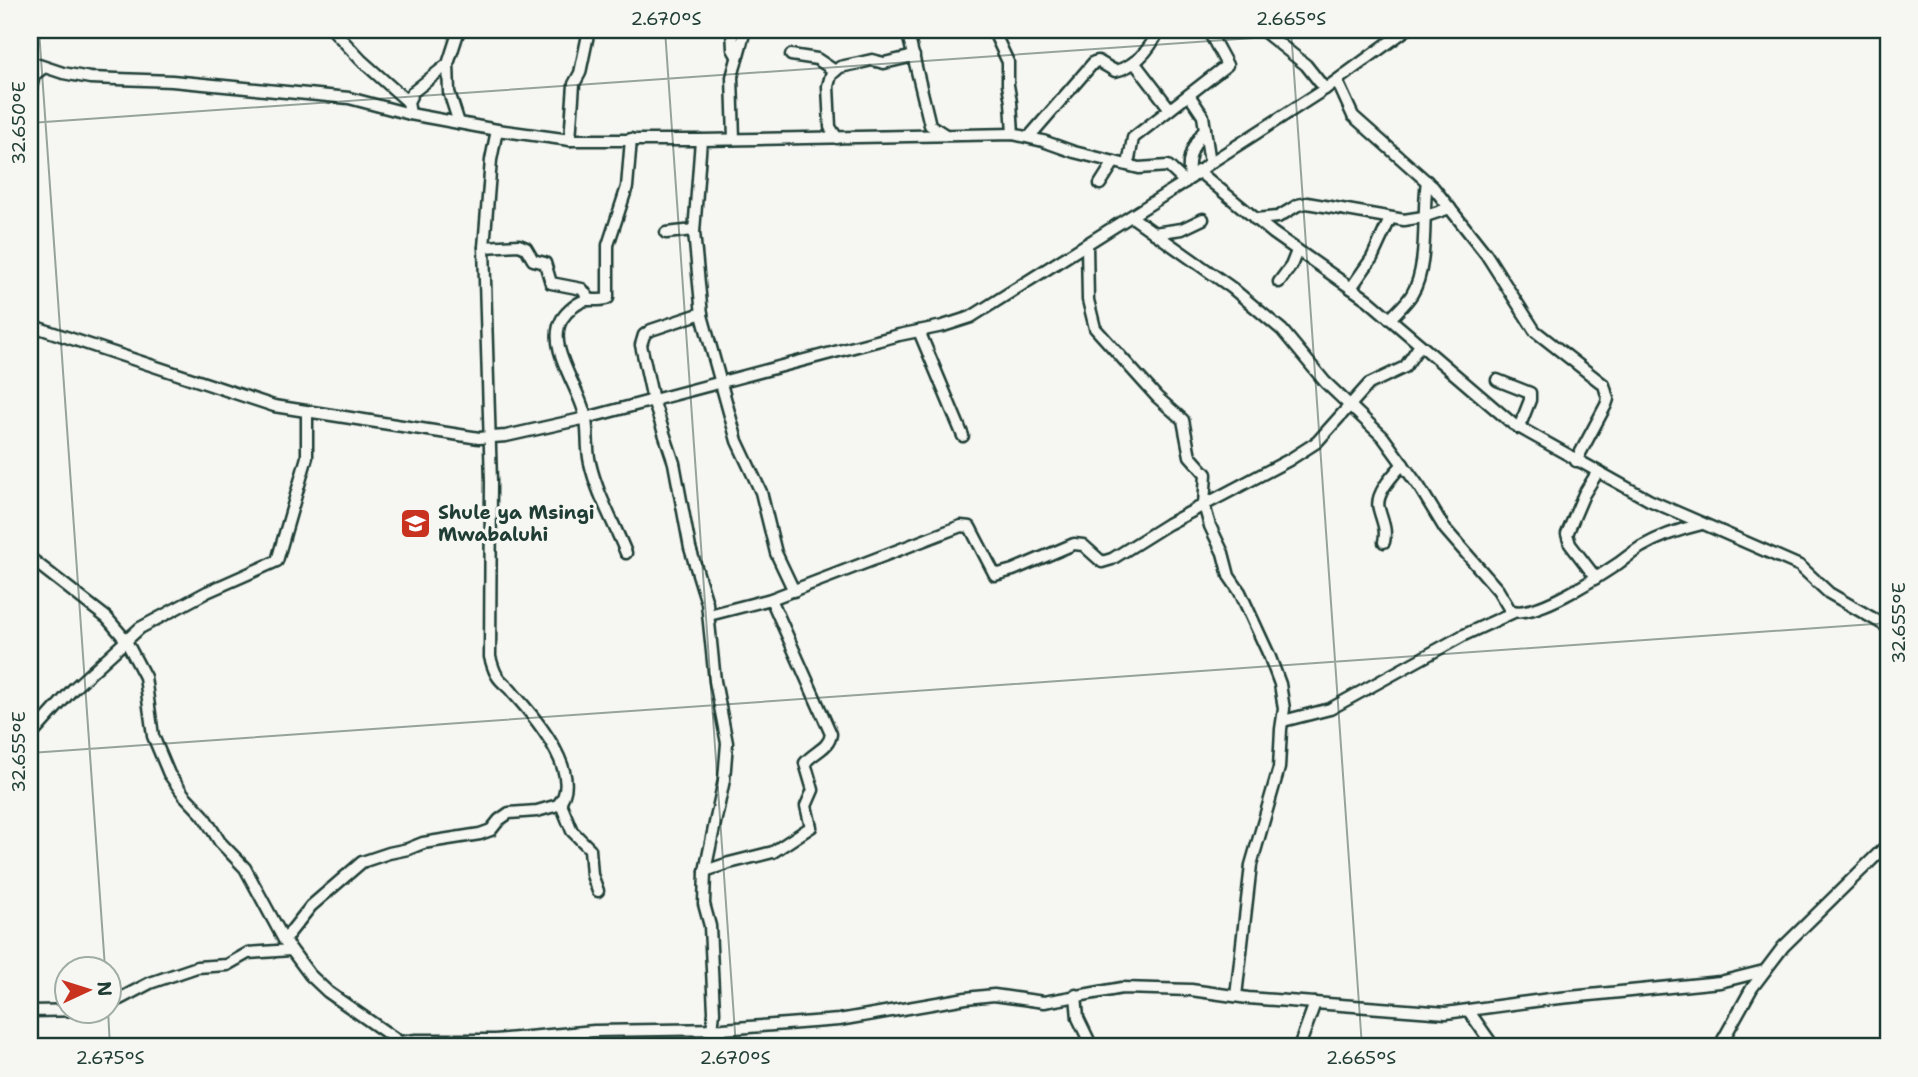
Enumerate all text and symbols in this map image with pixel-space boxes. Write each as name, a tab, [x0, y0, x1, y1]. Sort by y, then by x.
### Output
text: 2.670°S	[631, 7, 701, 31]
text: 2.665°S	[1256, 7, 1326, 31]
text: 32.650°E	[7, 81, 31, 165]
place label: Shule ya Msingi Mwabaluhi	[438, 500, 595, 547]
school or university icon: Shule ya Msingi Mwabaluhi	[398, 506, 432, 540]
text: 32.655°E	[1887, 582, 1911, 664]
text: 32.655°E	[7, 711, 31, 793]
north arrow	[52, 954, 122, 1024]
text: N	[91, 980, 117, 997]
text: 2.675°S	[75, 1046, 145, 1070]
text: 2.670°S	[700, 1046, 770, 1070]
text: 2.665°S	[1326, 1046, 1396, 1070]

